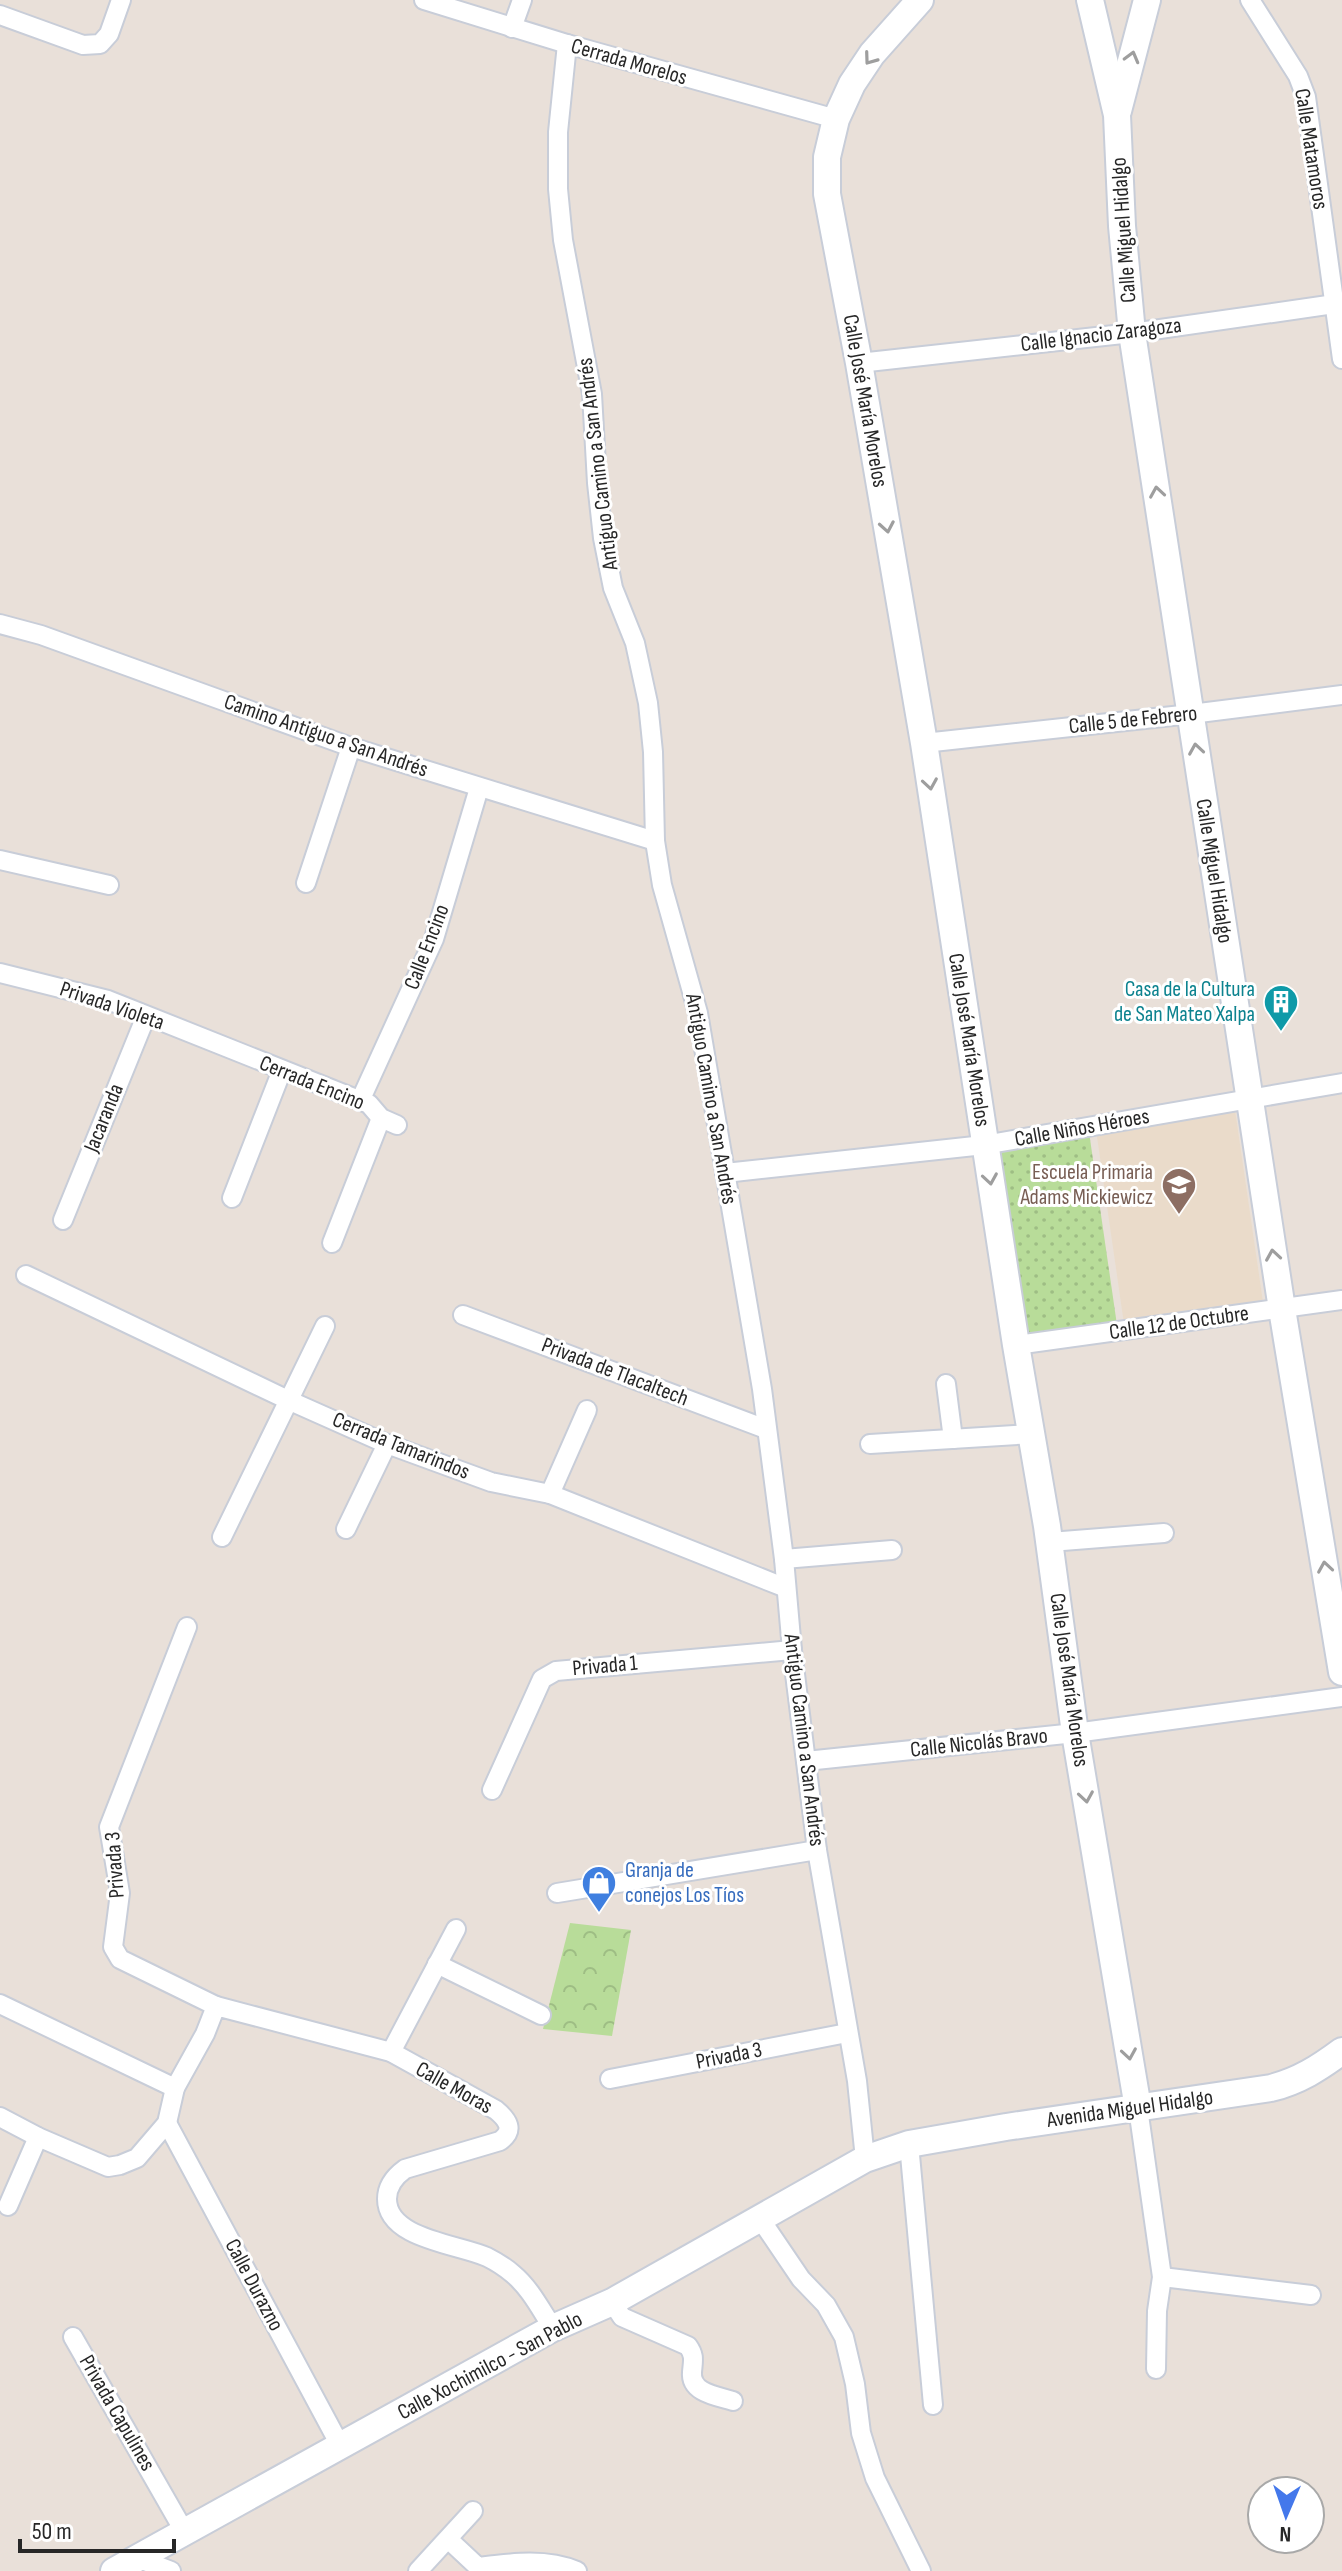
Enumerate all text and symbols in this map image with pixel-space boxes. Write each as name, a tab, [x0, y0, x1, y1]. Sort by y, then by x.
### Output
street label: Cerrada Morelos	[568, 33, 690, 91]
one-way arrow	[865, 50, 879, 65]
one-way arrow	[1122, 51, 1139, 65]
street label: Calle Matamoros	[1288, 87, 1334, 212]
street label: Calle Miguel Hidalgo	[1105, 156, 1143, 304]
street label: Calle José María Morelos	[836, 312, 894, 490]
street label: Calle Ignacio Zaragoza	[1019, 312, 1183, 358]
street label: Antiguo Camino a San Andrés	[572, 356, 625, 573]
one-way arrow	[1149, 485, 1166, 499]
one-way arrow	[878, 521, 895, 534]
street label: Camino Antiguo a San Andrés	[221, 688, 432, 784]
street label: Calle 5 de Febrero	[1067, 700, 1199, 740]
one-way arrow	[1188, 742, 1205, 756]
one-way arrow	[921, 777, 938, 791]
street label: Calle Miguel Hidalgo	[1189, 797, 1239, 945]
street label: Calle Encino	[398, 901, 456, 993]
street label: Calle José María Morelos	[942, 951, 996, 1129]
street label: Privada Violeta	[56, 976, 168, 1036]
place label: Casa de la Cultura de San Mateo Xalpa	[1114, 976, 1255, 1028]
building icon: Casa de la Cultura de San Mateo Xalpa	[1262, 983, 1300, 1033]
street label: Antiguo Camino a San Andrés	[679, 990, 743, 1207]
street label: Cerrada Encino	[255, 1050, 369, 1116]
street label: Jacaranda	[78, 1080, 130, 1157]
street label: Calle Niños Héroes	[1012, 1103, 1152, 1153]
place label: Escuela Primaria Adams Mickiewicz	[1020, 1159, 1153, 1211]
school or university icon: Escuela Primaria Adams Mickiewicz	[1160, 1166, 1198, 1216]
one-way arrow	[980, 1173, 997, 1186]
one-way arrow	[1266, 1249, 1283, 1262]
street label: Calle 12 de Octubre	[1107, 1300, 1251, 1346]
street label: Privada de Tlacaltech	[538, 1332, 692, 1412]
street label: Cerrada Tamarindos	[328, 1406, 474, 1486]
one-way arrow	[1317, 1560, 1334, 1574]
street label: Calle José María Morelos	[1043, 1591, 1095, 1769]
street label: Antiguo Camino a San Andrés	[777, 1631, 830, 1848]
street label: Privada 1	[571, 1650, 639, 1682]
street label: Calle Nicolás Bravo	[909, 1722, 1049, 1764]
one-way arrow	[1077, 1791, 1094, 1804]
street label: Privada 3	[99, 1831, 131, 1899]
place label: Granja de conejos Los Tíos	[625, 1857, 744, 1909]
shop icon: Granja de conejos Los Tíos	[580, 1864, 618, 1914]
street label: Privada 3	[694, 2036, 764, 2076]
one-way arrow	[1119, 2047, 1136, 2061]
street label: Calle Moras	[411, 2056, 497, 2120]
street label: Avenida Miguel Hidalgo	[1044, 2084, 1215, 2134]
street label: Calle Durazno	[219, 2234, 289, 2336]
street label: Calle Xochimilco - San Pablo	[393, 2306, 587, 2426]
street label: Privada Capulines	[73, 2350, 161, 2476]
north arrow	[1246, 2475, 1326, 2555]
scale bar	[20, 2503, 174, 2553]
text: 50 m	[32, 2517, 72, 2546]
text: N	[1279, 2520, 1292, 2547]

